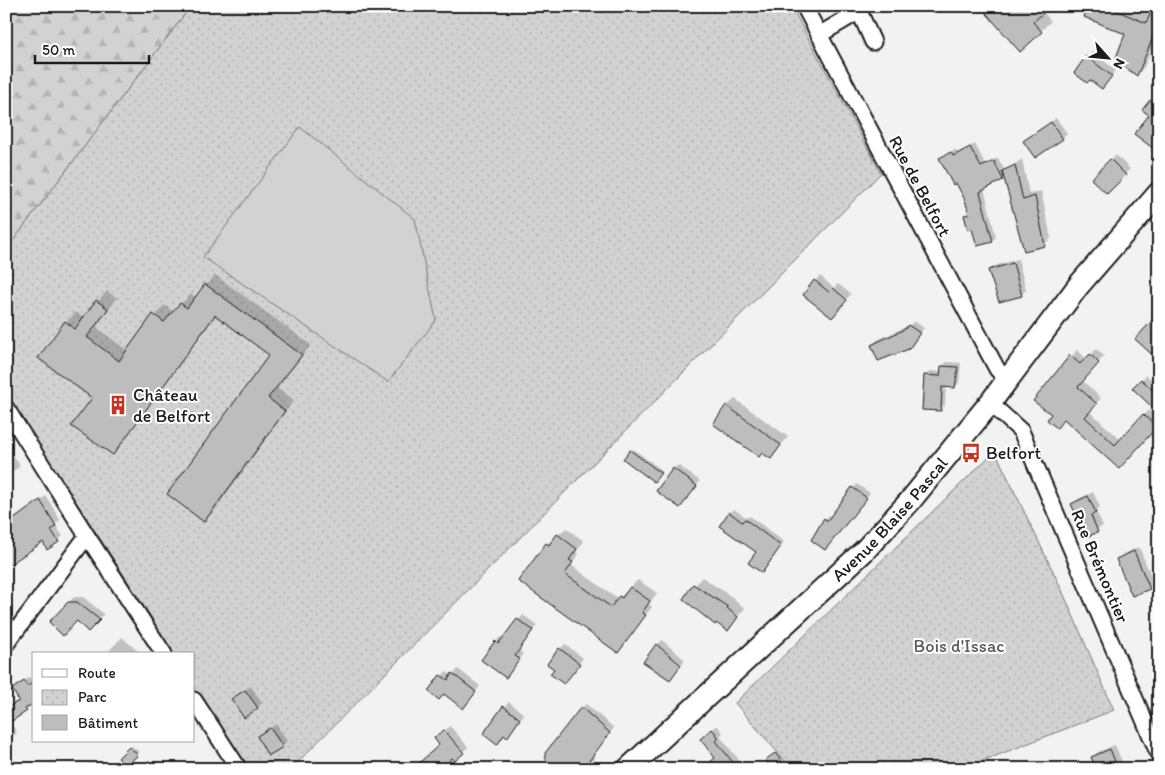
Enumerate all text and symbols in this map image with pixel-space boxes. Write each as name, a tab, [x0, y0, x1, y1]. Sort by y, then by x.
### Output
scale bar	[35, 32, 149, 64]
north arrow	[1082, 32, 1132, 82]
text: 50 m	[42, 41, 75, 59]
text: N	[1109, 56, 1129, 72]
street label: Rue de Belfort	[884, 132, 956, 241]
place label: Château de Belfort	[133, 384, 211, 427]
building icon: Château de Belfort	[107, 394, 129, 416]
bus stop icon: Belfort	[960, 442, 982, 464]
place label: Belfort	[986, 442, 1041, 464]
street label: Avenue Blaise Pascal	[827, 453, 952, 586]
street label: Rue Brémontier	[1066, 506, 1134, 626]
park label: Bois d'Issac	[914, 635, 1004, 657]
legend	[32, 652, 195, 742]
text: Route	[78, 664, 116, 682]
text: Parc	[78, 688, 107, 706]
text: Bâtiment	[78, 714, 139, 732]

